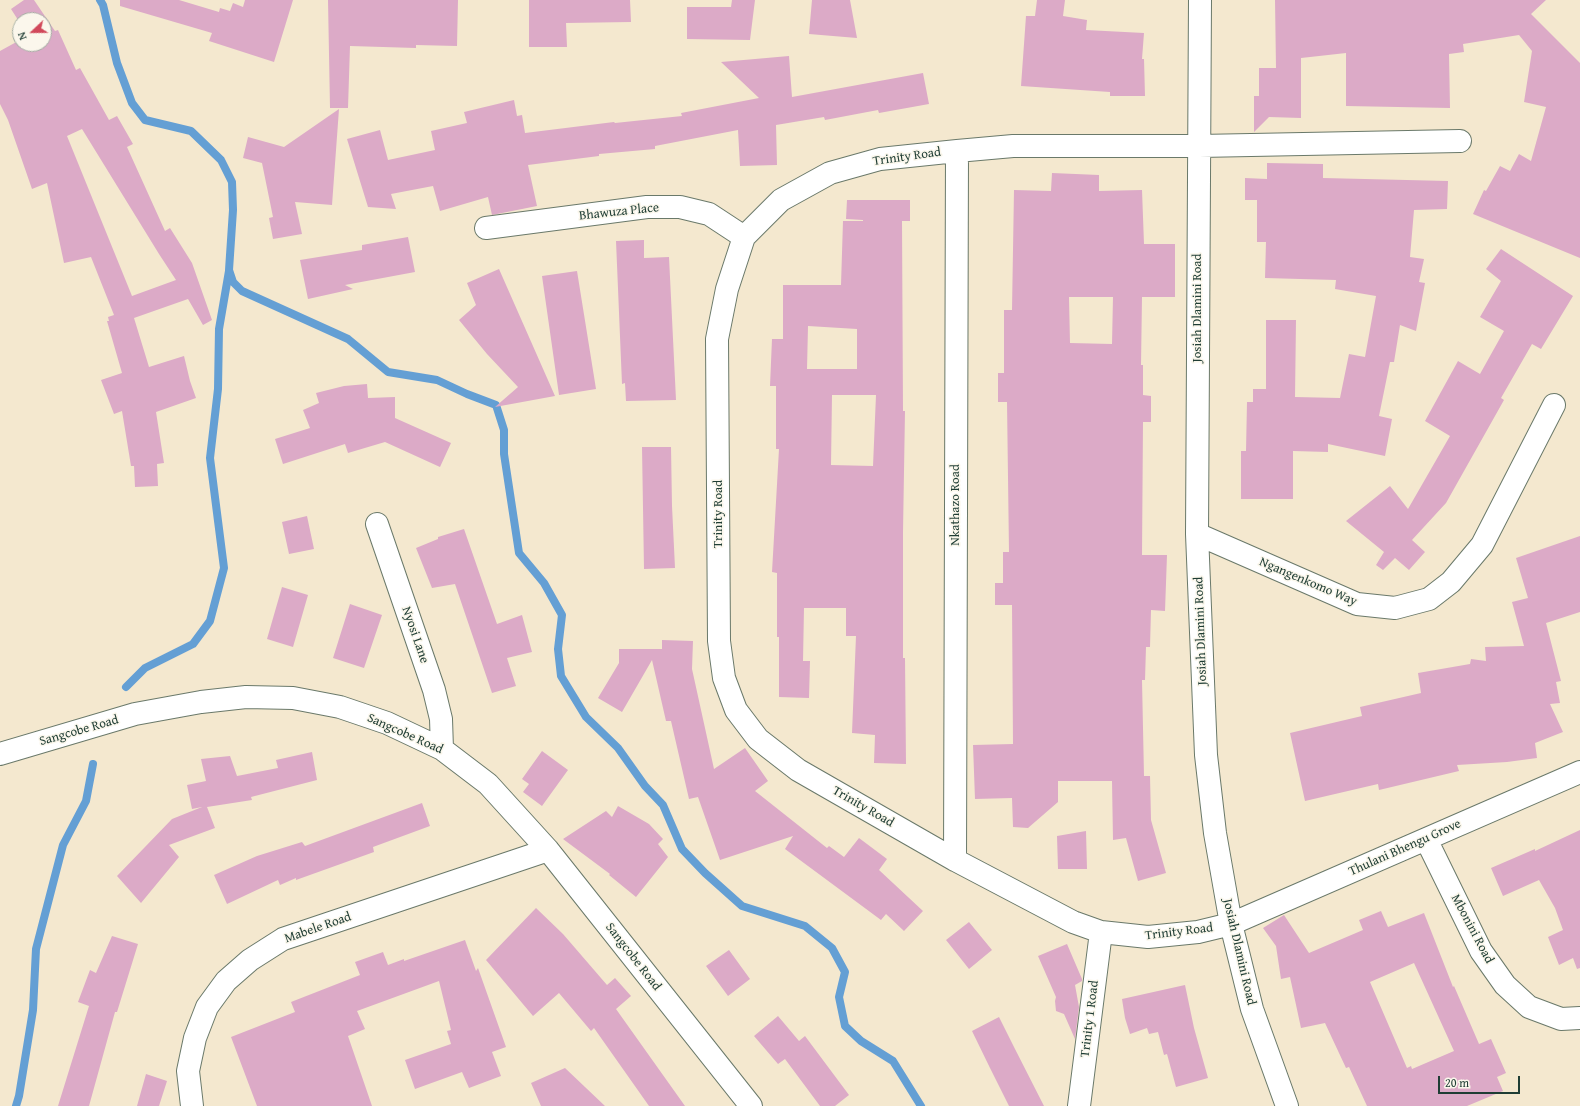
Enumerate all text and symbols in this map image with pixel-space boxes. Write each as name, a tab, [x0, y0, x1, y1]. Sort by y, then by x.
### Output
north arrow	[12, 12, 52, 52]
text: N	[13, 30, 31, 43]
street label: Trinity Road	[872, 145, 942, 169]
street label: Bhawuza Place	[578, 200, 660, 224]
street label: Josiah Dlamini Road	[1190, 254, 1206, 362]
street label: Nkathazo Road	[948, 464, 964, 546]
street label: Trinity Road	[711, 480, 727, 548]
street label: Ngangenkomo Way	[1257, 554, 1359, 610]
street label: Josiah Dlamini Road	[1191, 576, 1211, 686]
street label: Nyosi Lane	[398, 605, 432, 665]
street label: Sangcobe Road	[365, 710, 445, 758]
street label: Sangcobe Road	[38, 712, 120, 750]
street label: Trinity Road	[829, 783, 897, 831]
street label: Thulani Bhengu Grove	[1347, 816, 1463, 880]
street label: Mbonini Road	[1447, 892, 1497, 966]
street label: Josiah Dlamini Road	[1219, 897, 1259, 1007]
street label: Mabele Road	[283, 909, 353, 947]
street label: Sangcobe Road	[602, 920, 664, 994]
street label: Trinity Road	[1144, 920, 1214, 944]
street label: Trinity 1 Road	[1078, 980, 1102, 1058]
scale bar	[1440, 1068, 1522, 1094]
text: 20 m	[1445, 1074, 1469, 1091]

